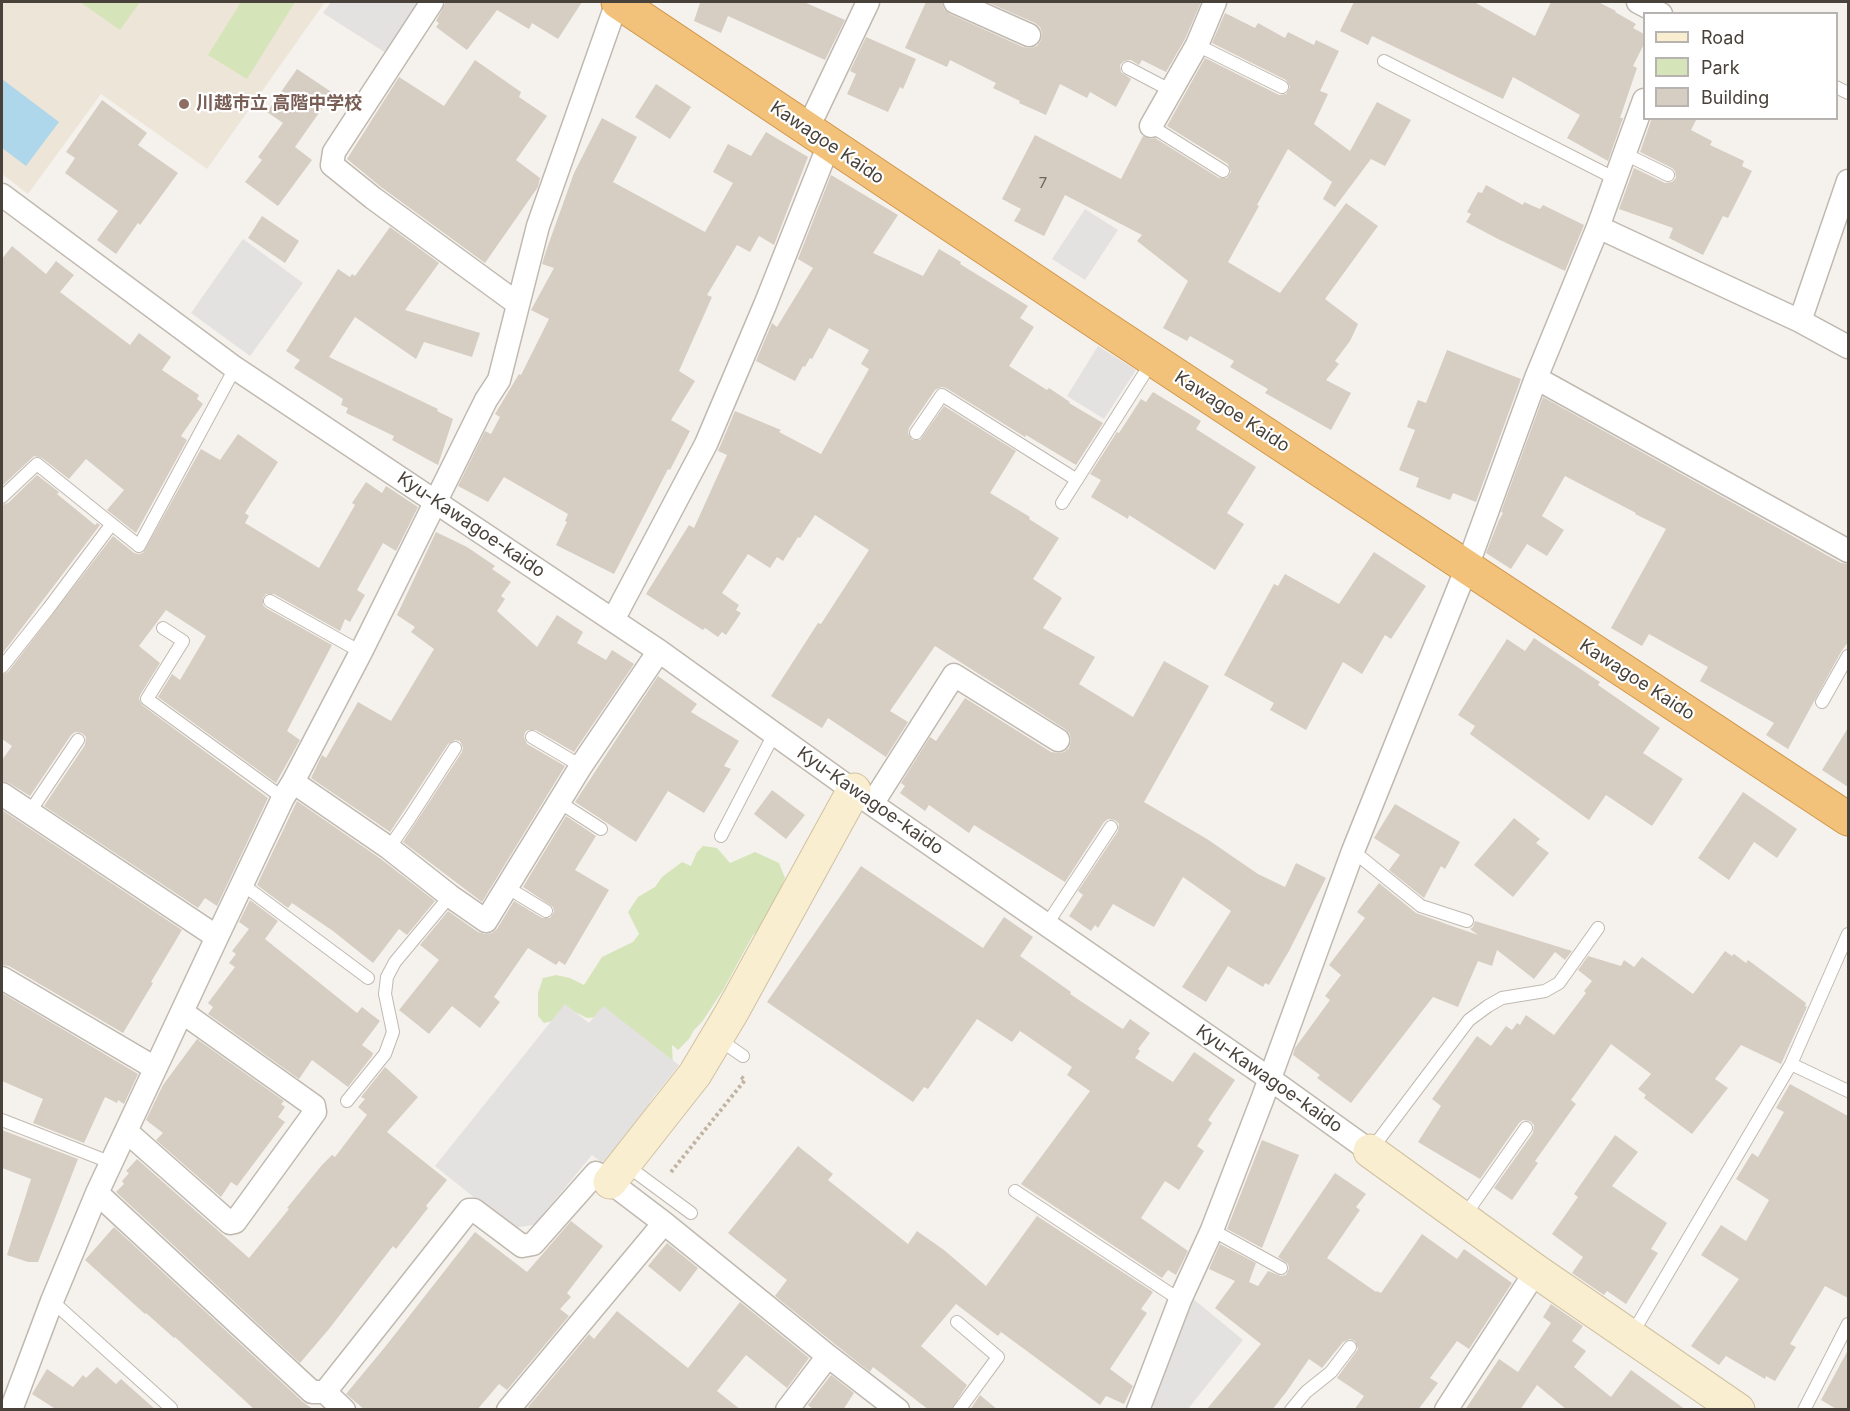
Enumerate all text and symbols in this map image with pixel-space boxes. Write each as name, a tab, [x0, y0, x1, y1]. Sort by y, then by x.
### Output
legend	[1643, 12, 1838, 120]
text: Road	[1701, 27, 1744, 48]
text: Park	[1701, 57, 1740, 78]
text: Building	[1701, 87, 1769, 108]
place label: 川越市立 高階中学校	[196, 93, 362, 115]
marker: 川越市立 高階中学校	[177, 97, 191, 111]
street label: Kawagoe Kaido	[766, 97, 888, 189]
house number: 7	[1039, 174, 1047, 192]
street label: Kawagoe Kaido	[1170, 367, 1294, 457]
street label: Kyu-Kawagoe-kaido	[393, 468, 549, 582]
street label: Kawagoe Kaido	[1575, 635, 1699, 725]
street label: Kyu-Kawagoe-kaido	[793, 742, 947, 860]
street label: Kyu-Kawagoe-kaido	[1192, 1020, 1346, 1138]

